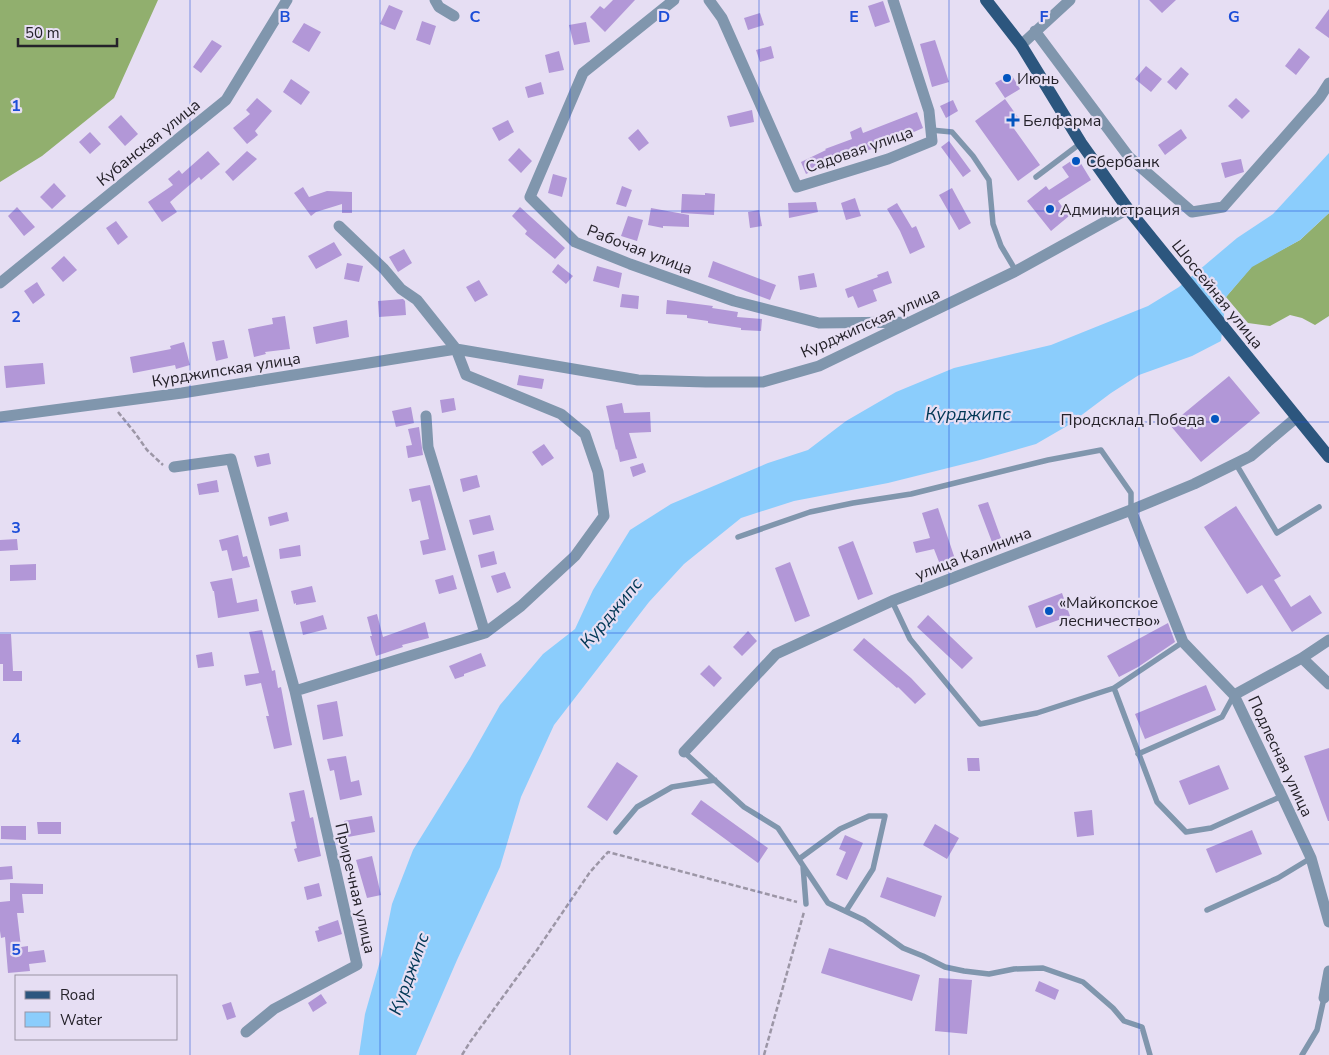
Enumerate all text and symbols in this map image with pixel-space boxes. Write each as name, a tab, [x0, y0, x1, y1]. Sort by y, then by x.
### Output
text: B	[279, 6, 291, 28]
text: C	[470, 6, 481, 28]
text: D	[658, 6, 670, 28]
text: E	[849, 6, 859, 28]
text: F	[1040, 6, 1049, 28]
text: G	[1228, 6, 1240, 28]
scale bar	[18, 15, 116, 47]
text: 50 m	[25, 23, 60, 43]
place label: Июнь	[1017, 68, 1059, 90]
marker: Июнь	[1001, 72, 1013, 84]
street label: Кубанская улица	[92, 94, 205, 191]
text: 1	[11, 95, 21, 117]
place label: Белфарма	[1023, 110, 1101, 132]
marker: Белфарма	[1007, 114, 1019, 126]
street label: Садовая улица	[803, 121, 916, 179]
place label: Сбербанк	[1086, 151, 1160, 173]
marker: Сбербанк	[1070, 155, 1082, 167]
place label: Администрация	[1060, 199, 1180, 221]
marker: Администрация	[1044, 203, 1056, 215]
street label: Рабочая улица	[584, 220, 696, 280]
street label: Шоссейная улица	[1166, 235, 1268, 354]
street label: Курджипская улица	[797, 282, 944, 364]
text: 2	[11, 306, 21, 328]
street label: Курджипская улица	[150, 347, 302, 393]
water label: Курджипс	[925, 402, 1011, 426]
place label: Продсклад Победа	[1061, 409, 1205, 431]
marker: Продсклад Победа	[1209, 413, 1221, 425]
text: 3	[11, 517, 21, 539]
street label: улица Калинина	[912, 522, 1035, 586]
water label: Курджипс	[574, 572, 648, 653]
place label: «Майкопское лесничество»	[1059, 592, 1160, 632]
marker: «Майкопское лесничество»	[1043, 605, 1055, 617]
street label: Подлесная улица	[1242, 692, 1318, 821]
text: 4	[11, 728, 21, 750]
street label: Приречная улица	[329, 821, 381, 956]
water label: Курджипс	[383, 929, 435, 1018]
text: 5	[11, 939, 21, 961]
legend	[15, 975, 178, 1040]
text: Road	[60, 985, 95, 1005]
text: Water	[60, 1010, 103, 1030]

